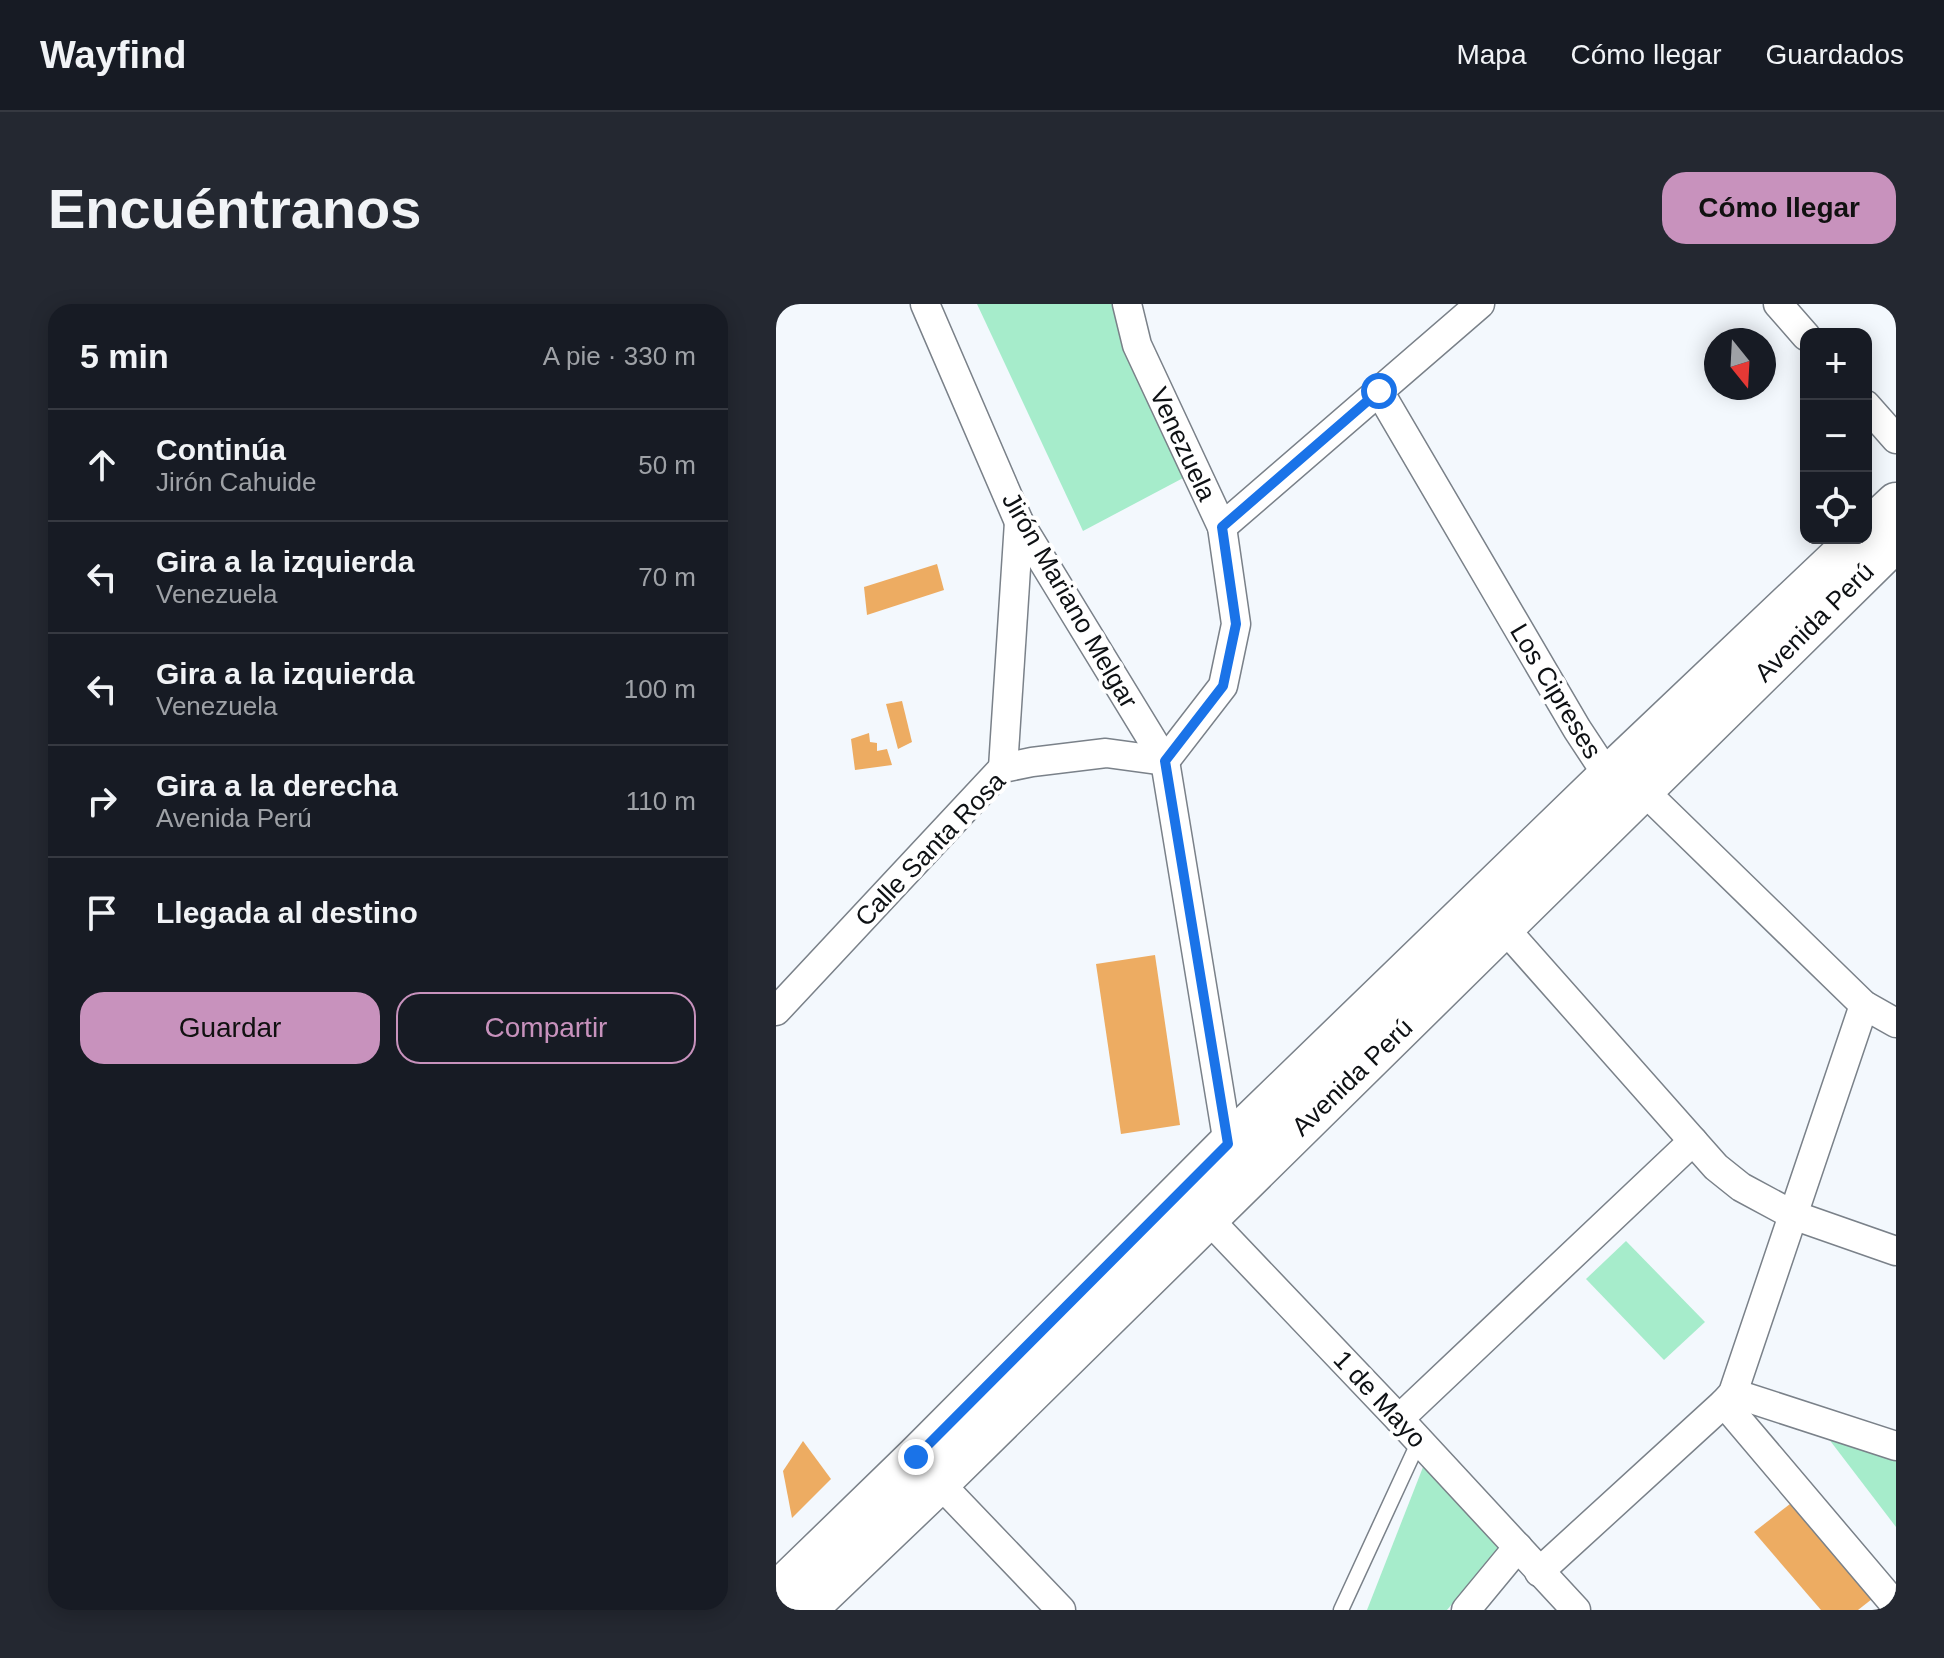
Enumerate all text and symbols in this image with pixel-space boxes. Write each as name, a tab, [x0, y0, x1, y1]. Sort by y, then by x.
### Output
text: Wayfind	[40, 34, 186, 76]
text: Mapa	[1456, 39, 1527, 70]
text: Cómo llegar	[1571, 39, 1721, 70]
text: Guardados	[1765, 39, 1904, 70]
button: Cómo llegar	[1662, 172, 1896, 244]
text: Encuéntranos	[48, 177, 421, 240]
north arrow	[1704, 328, 1776, 400]
map controls	[1800, 328, 1872, 544]
button: +	[1800, 328, 1872, 400]
text: 5 min	[80, 337, 169, 375]
text: A pie · 330 m	[543, 341, 696, 371]
route start	[1361, 373, 1397, 409]
street label: Venezuela	[1144, 383, 1222, 506]
button: −	[1800, 400, 1872, 472]
text: Continúa	[156, 433, 286, 466]
icon: ahead	[80, 443, 124, 487]
text: 50 m	[638, 450, 696, 480]
text: Jirón Cahuide	[156, 467, 316, 497]
button: locate	[1800, 472, 1872, 544]
street label: Jirón Mariano Melgar	[996, 487, 1144, 714]
text: Gira a la izquierda	[156, 545, 414, 578]
icon: left	[80, 555, 124, 599]
street label: Avenida Perú	[1748, 556, 1880, 688]
text: 70 m	[638, 562, 696, 592]
text: Venezuela	[156, 579, 277, 609]
street label: Los Cipreses	[1504, 618, 1608, 764]
text: Gira a la izquierda	[156, 657, 414, 690]
icon: left	[80, 667, 124, 711]
text: 100 m	[624, 674, 696, 704]
text: Venezuela	[156, 691, 277, 721]
street label: Calle Santa Rosa	[849, 765, 1011, 932]
text: Gira a la derecha	[156, 769, 398, 802]
icon: right	[80, 779, 124, 823]
text: 110 m	[626, 786, 696, 816]
text: Avenida Perú	[156, 803, 312, 833]
icon: arrive	[80, 891, 124, 935]
text: Llegada al destino	[156, 896, 418, 929]
button: Guardar	[80, 992, 380, 1064]
button: Compartir	[396, 992, 696, 1064]
street label: Avenida Perú	[1286, 1012, 1418, 1142]
street label: 1 de Mayo	[1328, 1344, 1432, 1454]
route end	[898, 1439, 934, 1475]

